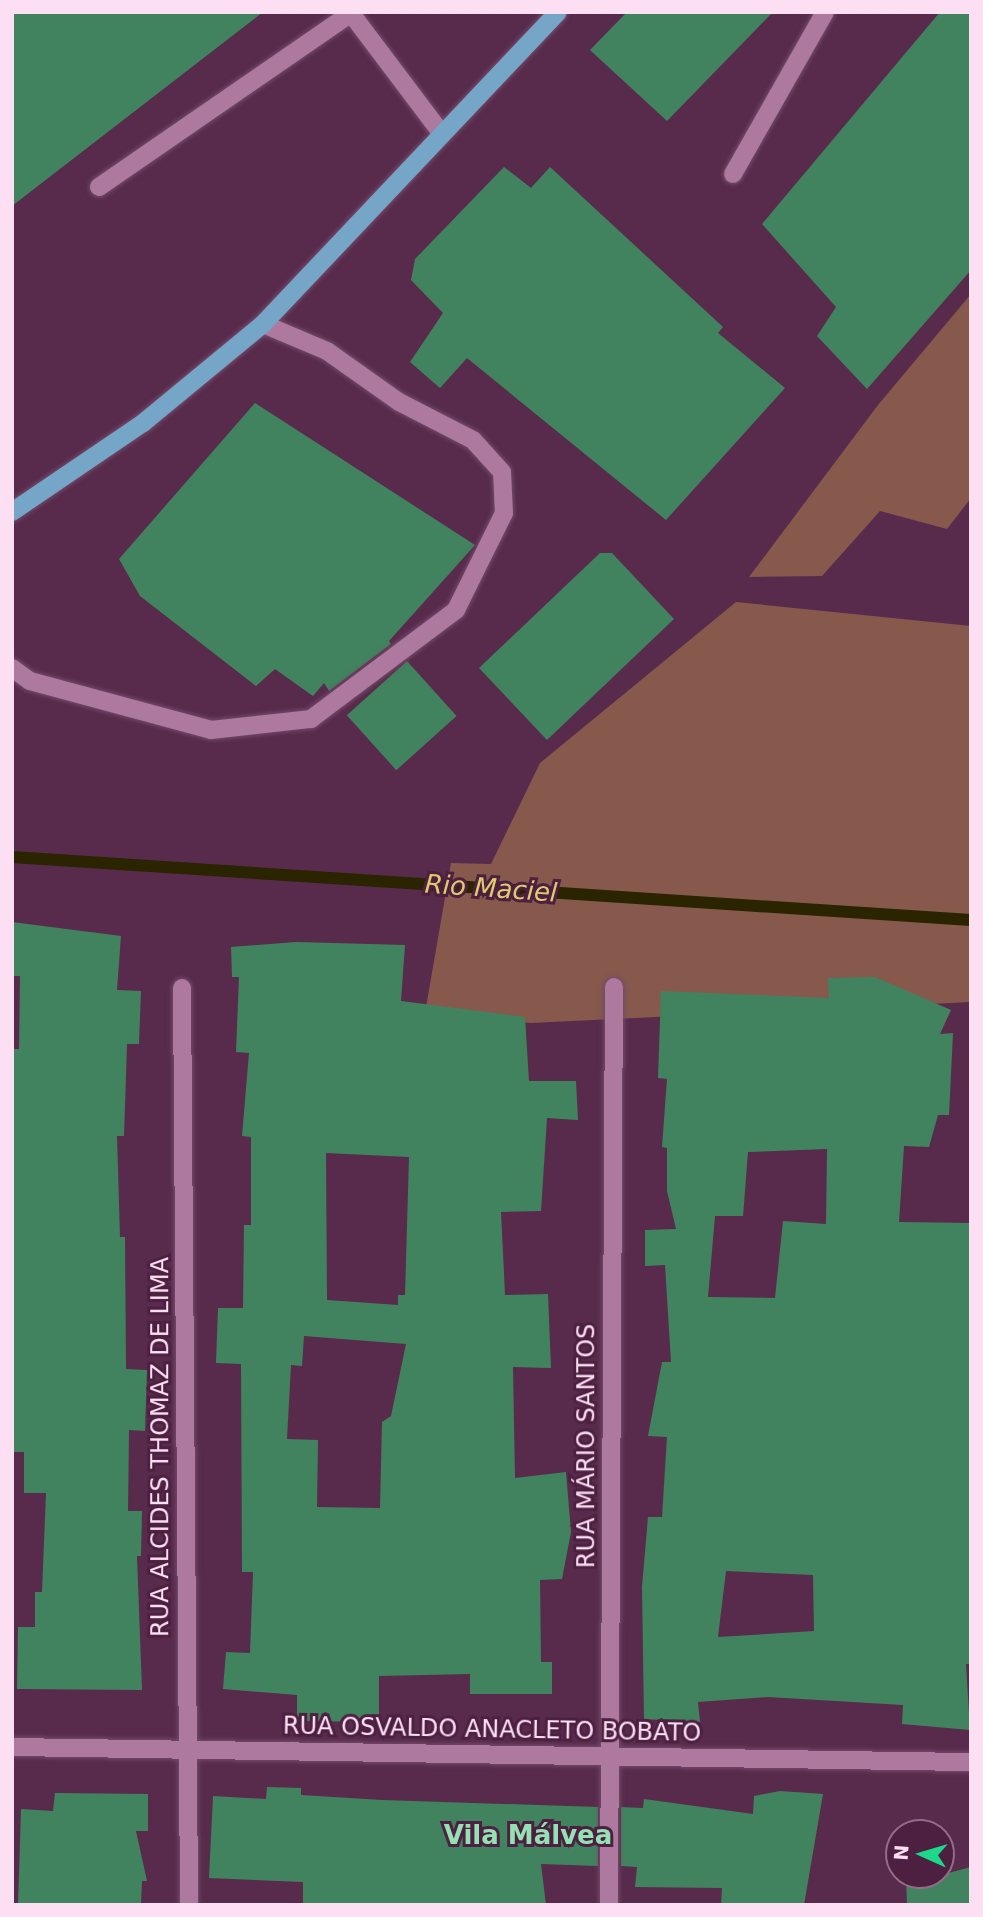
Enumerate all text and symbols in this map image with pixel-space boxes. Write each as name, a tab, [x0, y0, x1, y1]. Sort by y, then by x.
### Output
water label: Rio Maciel	[424, 869, 558, 909]
street label: RUA ALCIDES THOMAZ DE LIMA	[147, 1257, 175, 1637]
street label: RUA MÁRIO SANTOS	[573, 1324, 601, 1568]
street label: RUA OSVALDO ANACLETO BOBATO	[283, 1712, 701, 1748]
north arrow	[885, 1819, 955, 1889]
district label: Vila Málvea	[444, 1820, 612, 1852]
text: N	[890, 1844, 913, 1861]

